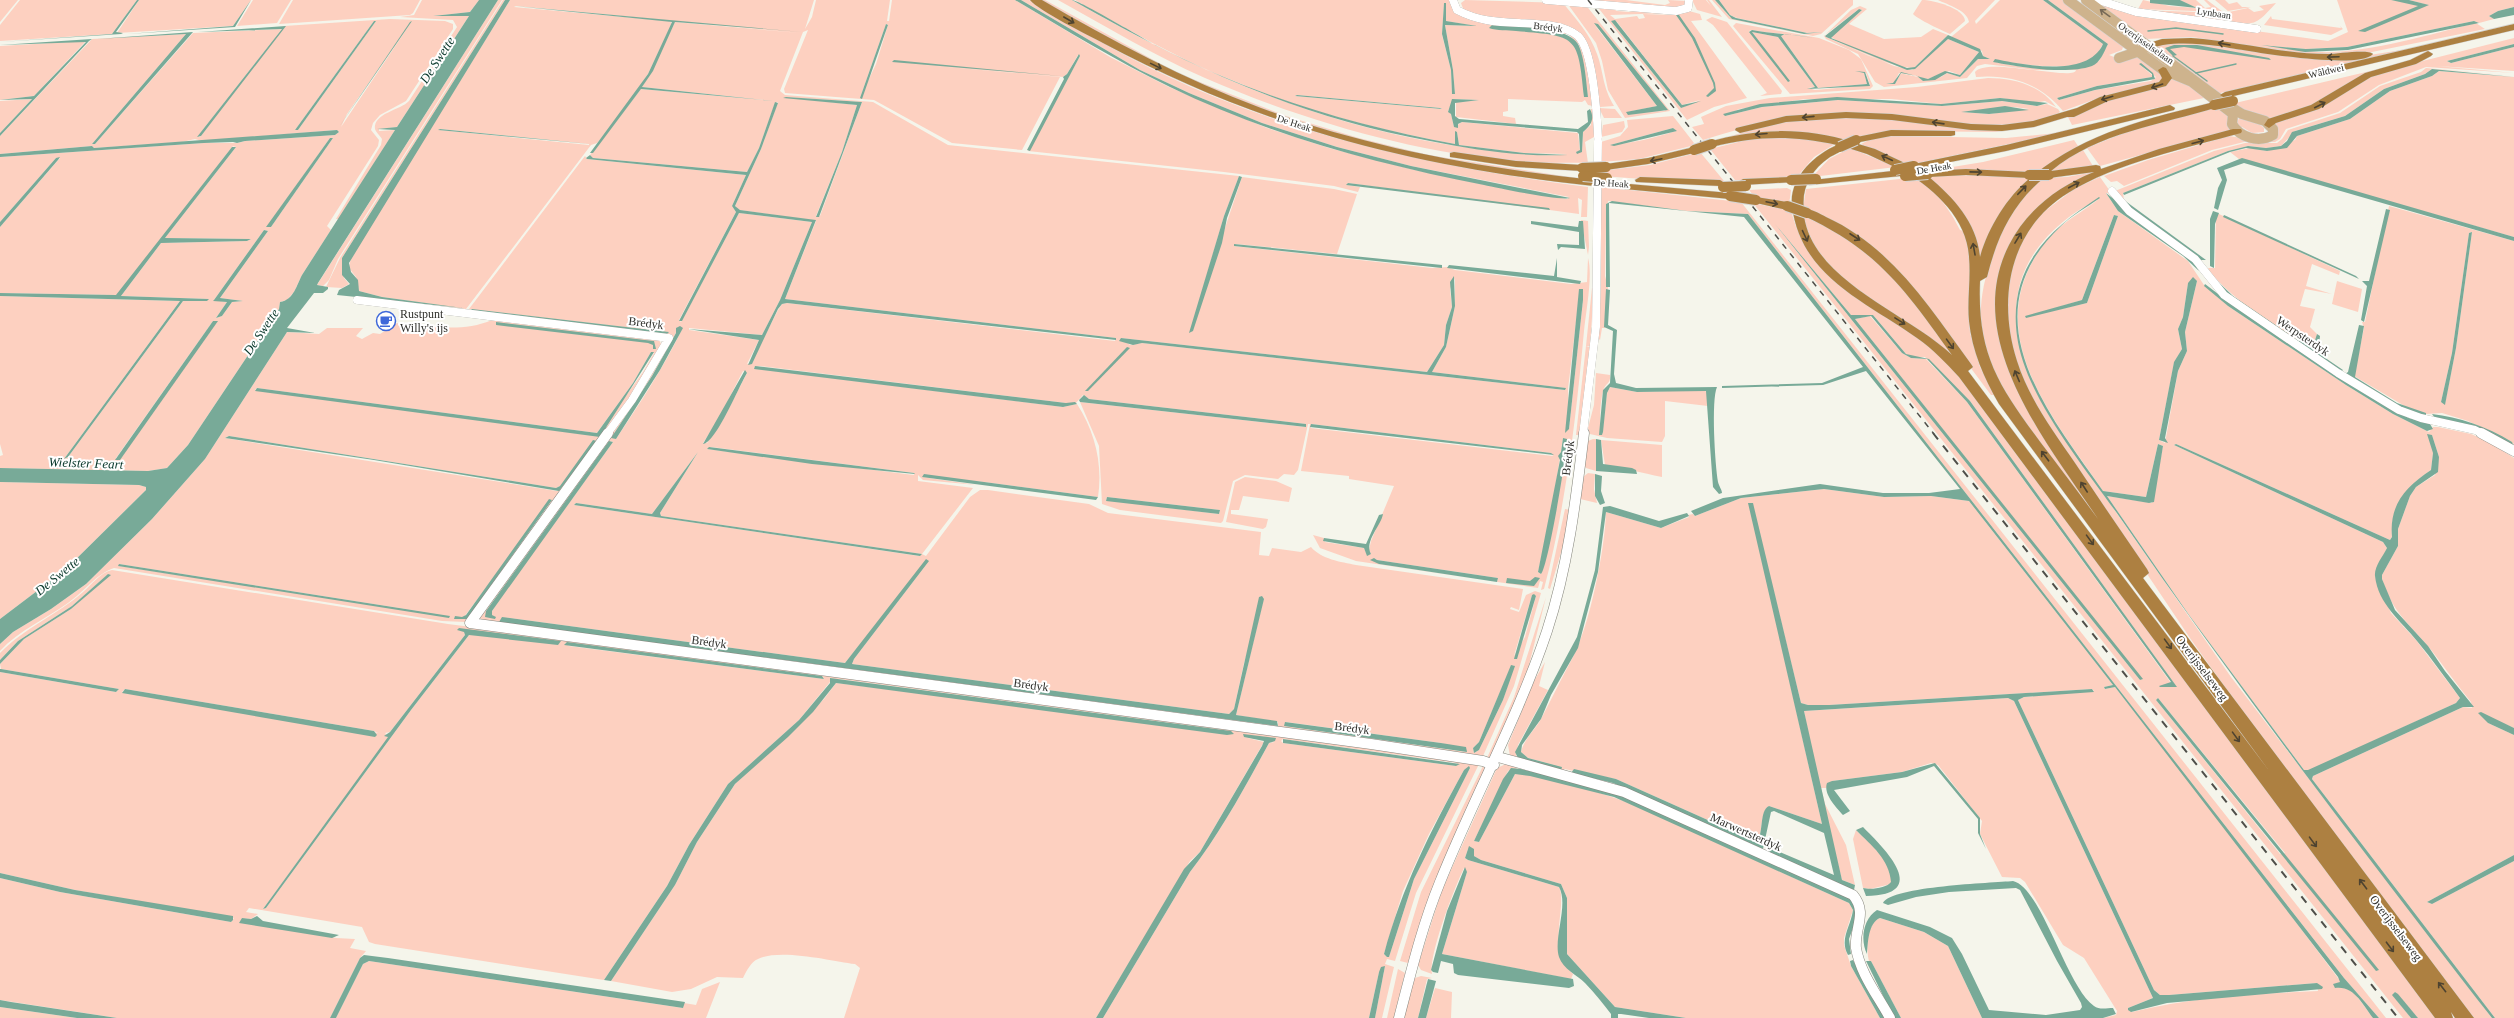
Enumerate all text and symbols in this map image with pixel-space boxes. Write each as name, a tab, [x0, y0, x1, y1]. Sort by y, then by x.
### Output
street label: Lynbaan	[2196, 5, 2232, 21]
one-way arrow	[2099, 9, 2110, 18]
one-way arrow	[1063, 16, 1075, 24]
street label: Brédyk	[1533, 20, 1563, 34]
street label: Overijsselselaan	[2116, 20, 2176, 66]
water label: De Swette	[416, 34, 458, 87]
one-way arrow	[2218, 40, 2231, 48]
one-way arrow	[2327, 53, 2340, 61]
street label: Wâldwei	[2307, 62, 2345, 80]
one-way arrow	[1150, 63, 1162, 71]
one-way arrow	[2152, 82, 2164, 90]
one-way arrow	[2101, 95, 2114, 102]
one-way arrow	[2314, 100, 2326, 108]
street label: De Heak	[1276, 112, 1312, 134]
one-way arrow	[1802, 113, 1815, 120]
one-way arrow	[1932, 119, 1945, 127]
one-way arrow	[1755, 131, 1768, 138]
one-way arrow	[2191, 137, 2204, 145]
one-way arrow	[1882, 154, 1894, 161]
one-way arrow	[1650, 156, 1663, 164]
street label: De Heak	[1916, 160, 1952, 176]
one-way arrow	[1969, 168, 1982, 176]
street label: De Heak	[1593, 177, 1629, 189]
one-way arrow	[2068, 181, 2080, 189]
one-way arrow	[2017, 185, 2027, 195]
one-way arrow	[1765, 199, 1778, 207]
one-way arrow	[1802, 230, 1809, 242]
one-way arrow	[2015, 232, 2023, 244]
one-way arrow	[1849, 233, 1861, 241]
one-way arrow	[1970, 243, 1978, 256]
water label: De Swette	[240, 306, 282, 359]
place label: Rustpunt Willy's ijs	[400, 307, 448, 335]
cafe icon: Rustpunt Willy's ijs	[375, 310, 397, 332]
street label: Werpsterdyk	[2274, 313, 2332, 359]
street label: Brédyk	[628, 314, 664, 332]
one-way arrow	[1894, 318, 1906, 326]
one-way arrow	[1945, 338, 1954, 349]
one-way arrow	[2012, 371, 2020, 383]
street label: Brédyk	[1559, 440, 1577, 476]
one-way arrow	[2040, 451, 2049, 462]
water label: Wielster Feart	[48, 454, 124, 472]
one-way arrow	[2080, 482, 2088, 493]
one-way arrow	[2086, 534, 2095, 545]
water label: De Swette	[31, 554, 82, 599]
street label: Overijsselseweg	[2173, 632, 2231, 704]
street label: Brédyk	[691, 633, 727, 651]
one-way arrow	[2163, 639, 2172, 650]
street label: Brédyk	[1013, 676, 1049, 694]
street label: Brédyk	[1334, 719, 1370, 737]
one-way arrow	[2232, 732, 2240, 743]
street label: Marwertsterdyk	[1708, 810, 1784, 854]
one-way arrow	[2309, 836, 2317, 847]
one-way arrow	[2359, 878, 2367, 889]
street label: Overijsselseweg	[2367, 892, 2425, 964]
one-way arrow	[2386, 941, 2395, 952]
one-way arrow	[2437, 982, 2446, 993]

